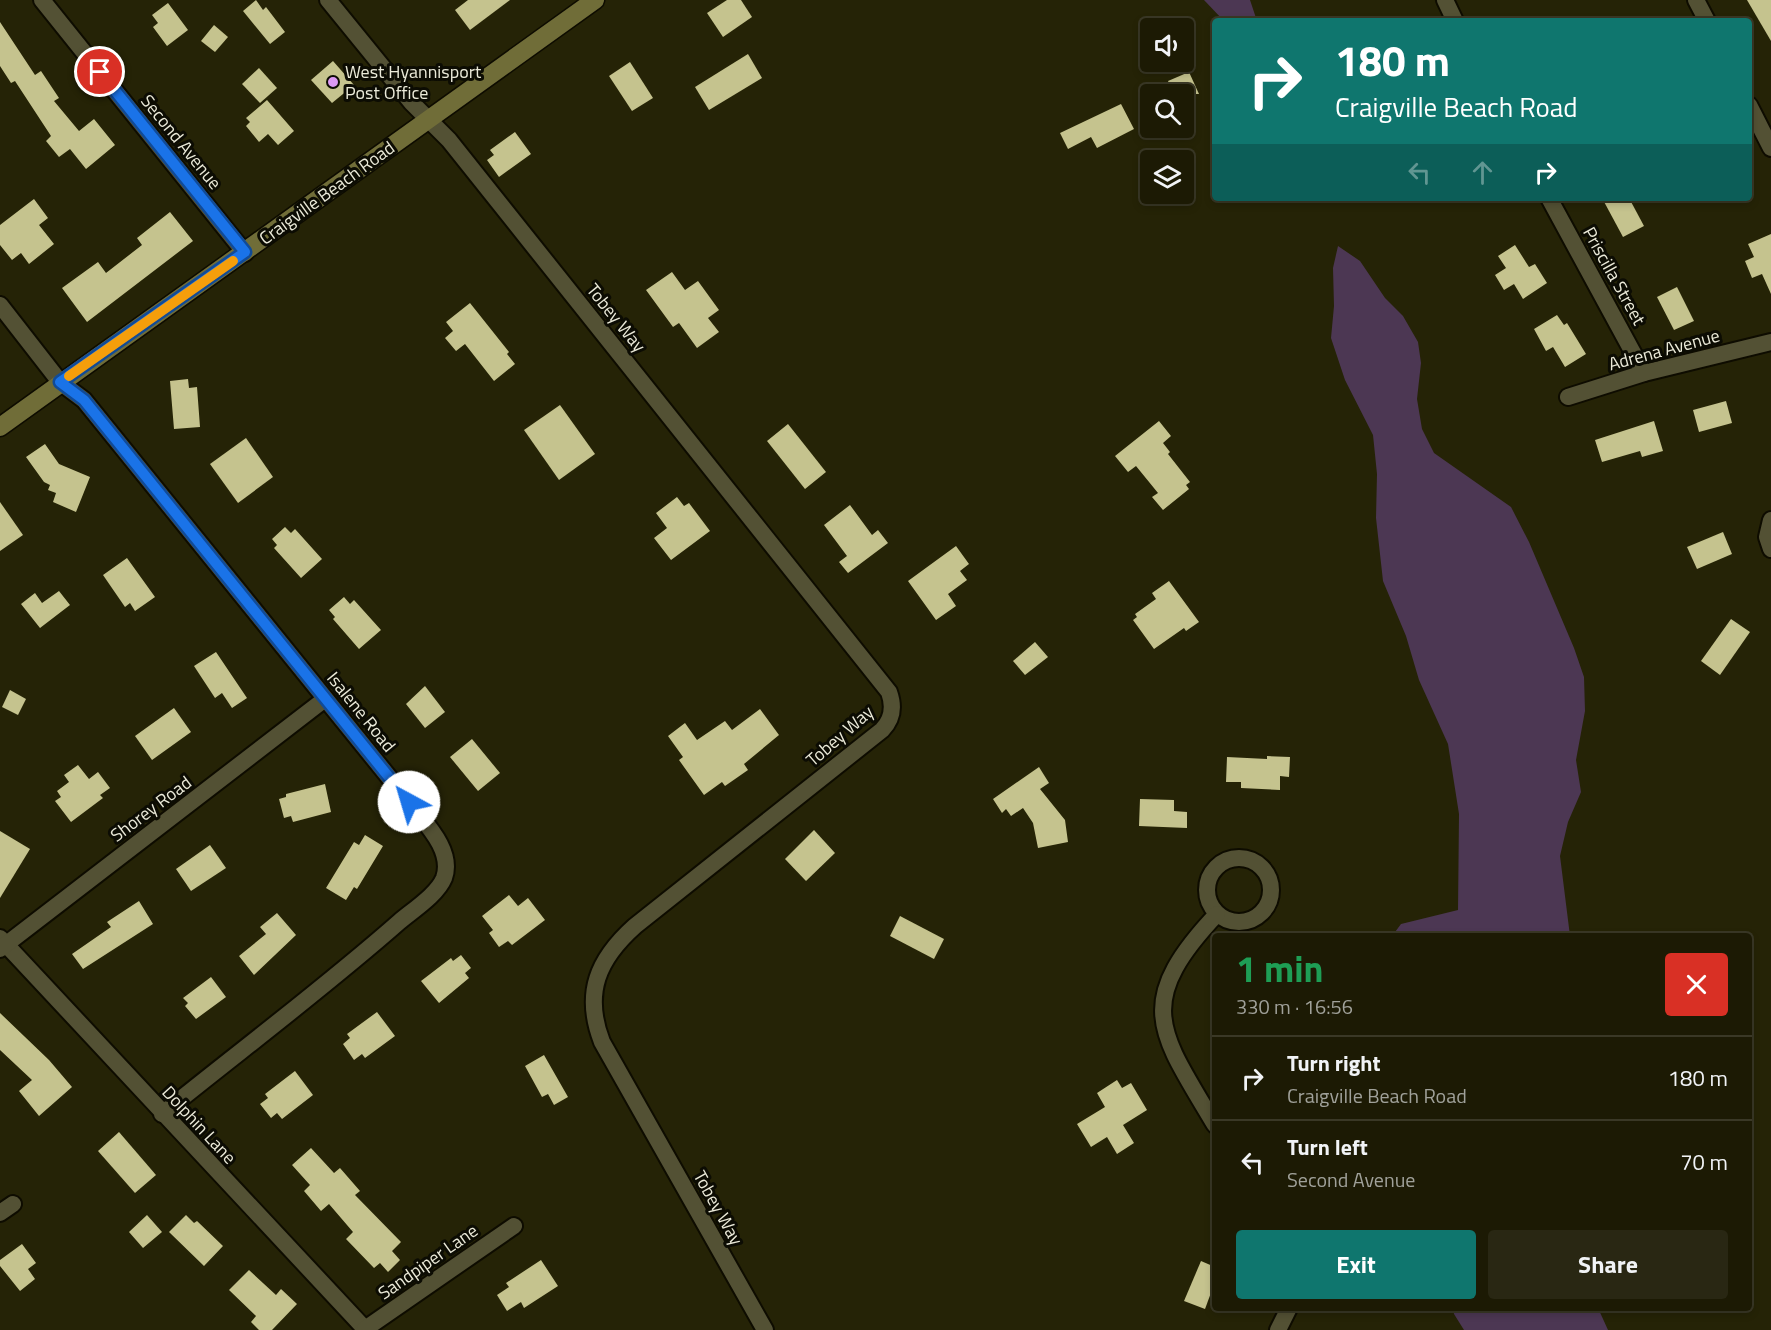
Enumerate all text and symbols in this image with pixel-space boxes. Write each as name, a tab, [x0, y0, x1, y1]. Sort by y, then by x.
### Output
map controls	[1140, 18, 1194, 204]
button: sound	[1140, 18, 1194, 72]
text: 180 m	[1335, 28, 1450, 92]
icon: right	[1236, 42, 1314, 120]
pin	[74, 46, 125, 97]
icon: arrive	[83, 55, 116, 88]
place label: West Hyannisport Post Office	[345, 58, 482, 106]
marker: West Hyannisport Post Office	[326, 75, 340, 89]
button: search	[1140, 84, 1194, 138]
text: Craigville Beach Road	[1335, 86, 1578, 127]
street label: Second Avenue	[135, 88, 228, 195]
street label: Craigville Beach Road	[253, 134, 400, 251]
button: layers	[1140, 150, 1194, 204]
icon: left	[1403, 156, 1436, 189]
icon: ahead	[1466, 156, 1499, 189]
icon: right	[1529, 156, 1562, 189]
street label: Priscilla Street	[1576, 222, 1653, 330]
street label: Tobey Way	[580, 277, 653, 358]
street label: Adrena Avenue	[1605, 322, 1723, 377]
street label: Isalene Road	[320, 666, 402, 758]
street label: Tobey Way	[800, 698, 880, 773]
street label: Shorey Road	[104, 769, 197, 848]
position arrow	[377, 770, 441, 834]
text: 1 min	[1236, 941, 1323, 996]
button: close	[1665, 953, 1728, 1016]
text: 330 m · 16:56	[1236, 991, 1353, 1022]
text: Turn right	[1287, 1046, 1381, 1080]
text: 180 m	[1668, 1061, 1728, 1095]
icon: right	[1236, 1062, 1269, 1095]
street label: Dolphin Lane	[156, 1079, 243, 1170]
text: Craigville Beach Road	[1287, 1080, 1467, 1111]
text: Turn left	[1287, 1130, 1368, 1164]
text: 70 m	[1680, 1145, 1728, 1179]
icon: left	[1236, 1146, 1269, 1179]
text: Second Avenue	[1287, 1164, 1415, 1195]
street label: Tobey Way	[687, 1165, 750, 1250]
street label: Sandpiper Lane	[372, 1217, 483, 1306]
button: Exit	[1236, 1230, 1476, 1299]
button: Share	[1488, 1230, 1728, 1299]

